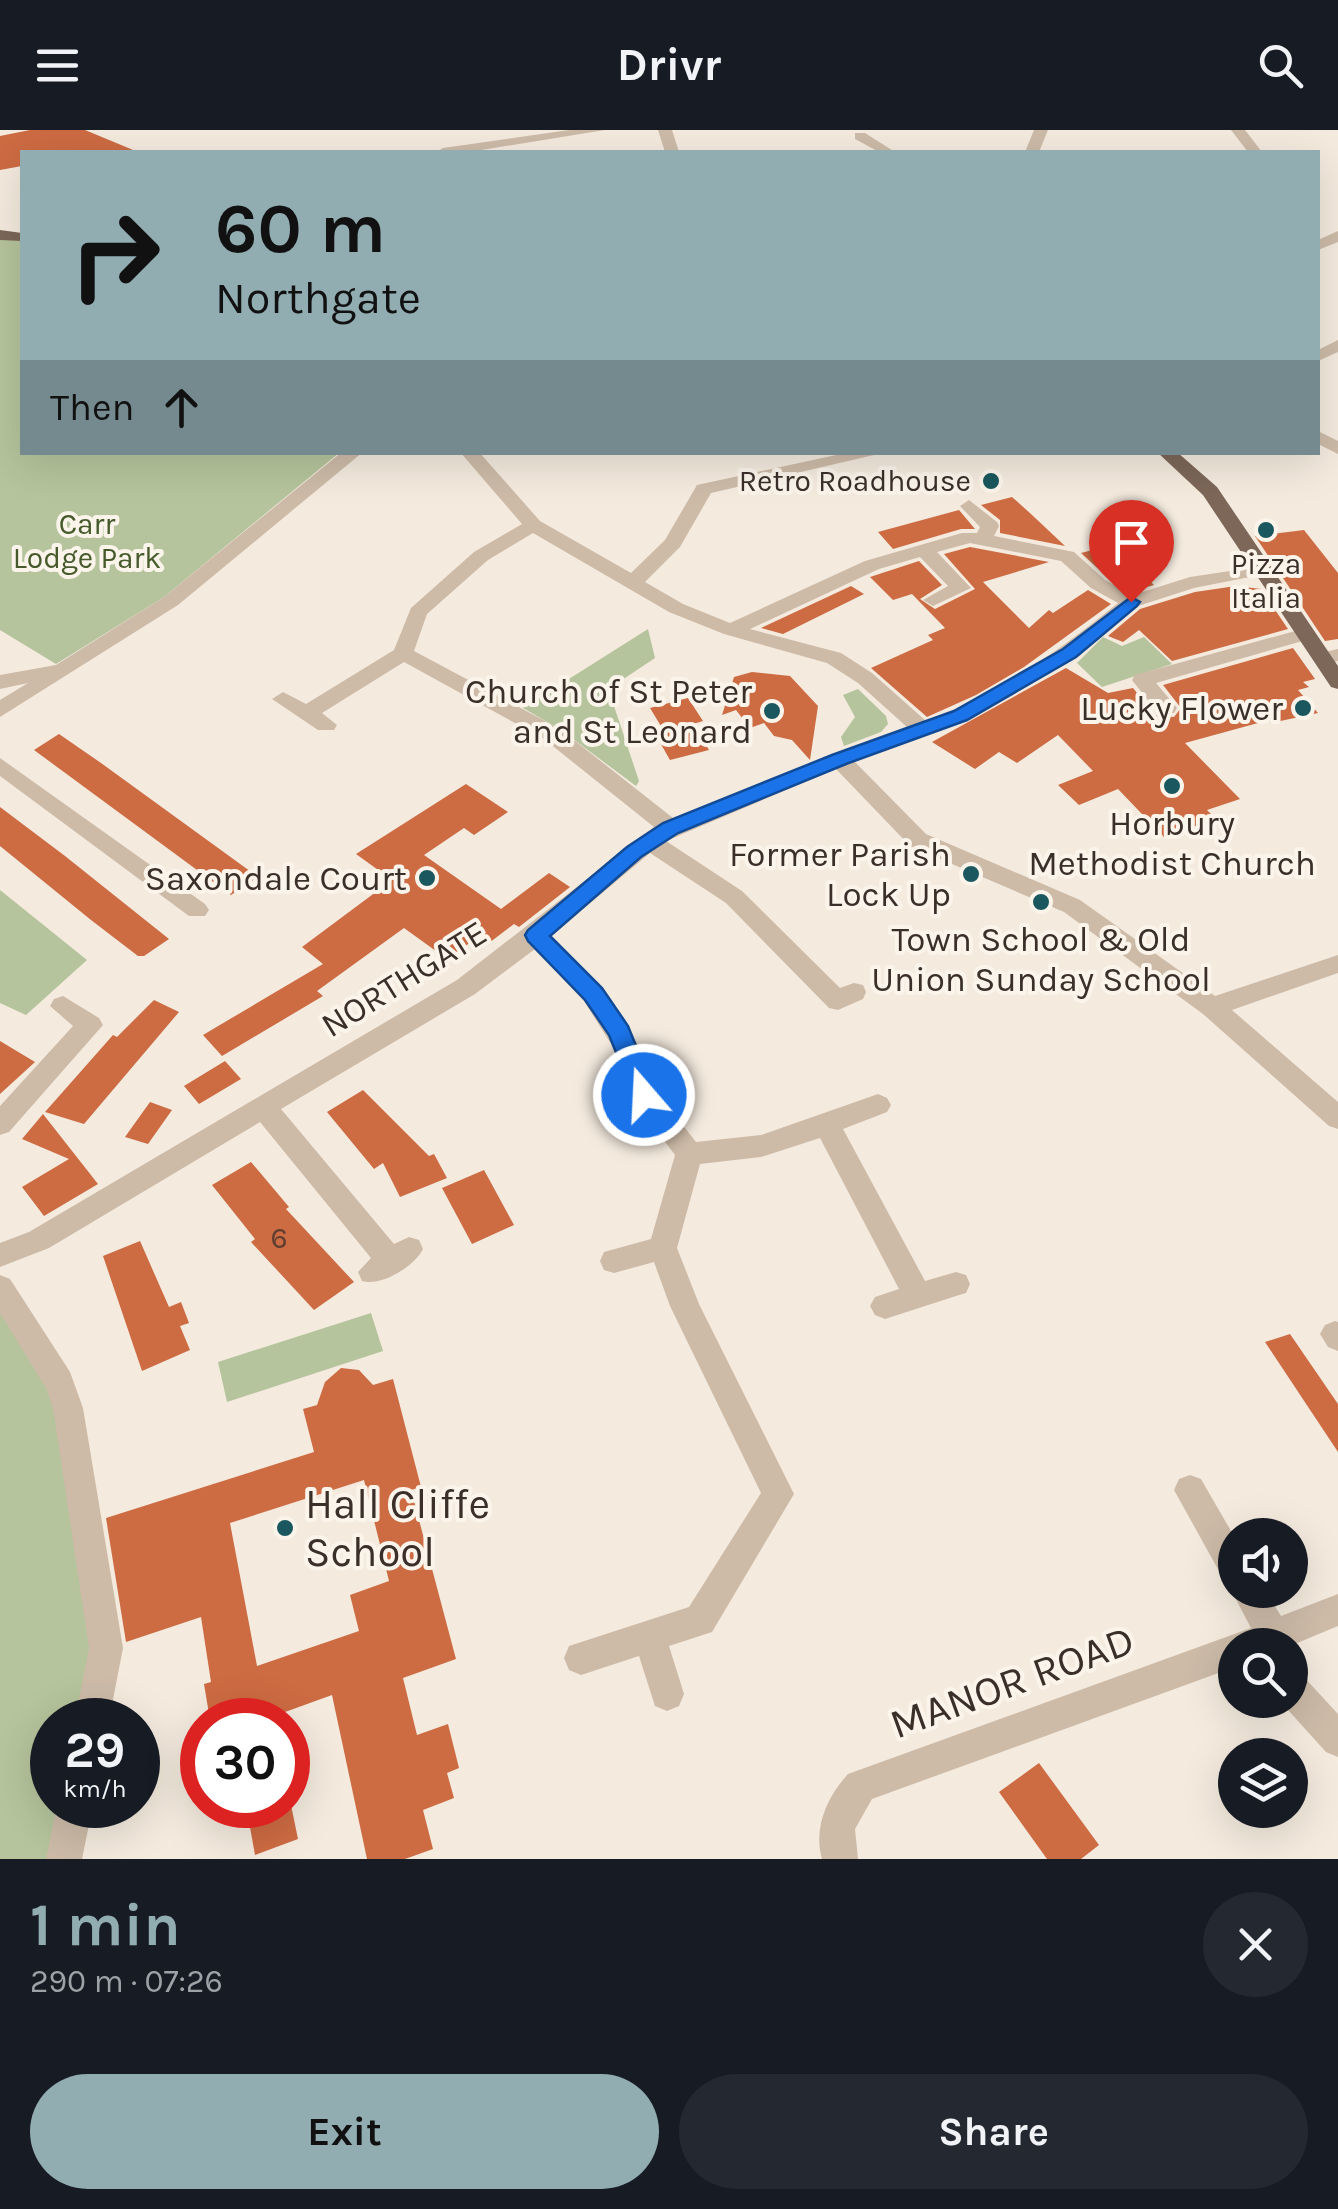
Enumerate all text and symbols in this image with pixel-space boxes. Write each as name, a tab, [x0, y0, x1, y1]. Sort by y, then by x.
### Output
icon: menu	[30, 38, 85, 93]
icon: search	[1253, 38, 1308, 93]
text: Drivr	[617, 39, 721, 91]
text: 60 m	[215, 188, 386, 270]
icon: right	[50, 190, 180, 320]
text: Northgate	[215, 272, 421, 324]
icon: ahead	[154, 380, 209, 435]
text: Then	[50, 385, 134, 430]
place label: Retro Roadhouse	[739, 463, 971, 499]
marker: Retro Roadhouse	[980, 470, 1002, 492]
pin	[1089, 500, 1174, 603]
park label: Carr Lodge Park	[13, 506, 161, 576]
icon: arrive	[1104, 515, 1159, 570]
marker: Pizza Italia	[1255, 519, 1277, 541]
place label: Pizza Italia	[1231, 546, 1301, 616]
place label: Church of St Peter and St Leonard	[465, 671, 752, 752]
place label: Lucky Flower	[1080, 688, 1283, 729]
marker: Lucky Flower	[1292, 697, 1314, 719]
marker: Church of St Peter and St Leonard	[761, 700, 783, 722]
marker: Horbury Methodist Church	[1161, 775, 1183, 797]
place label: Horbury Methodist Church	[1028, 803, 1316, 884]
place label: Former Parish Lock Up	[729, 834, 951, 915]
place label: Saxondale Court	[145, 858, 407, 899]
marker: Former Parish Lock Up	[960, 863, 982, 885]
marker: Saxondale Court	[416, 867, 438, 889]
marker: Town School & Old Union Sunday School	[1030, 891, 1052, 913]
street label: NORTHGATE	[314, 912, 494, 1046]
place label: Town School & Old Union Sunday School	[871, 919, 1211, 1000]
position arrow	[592, 1043, 696, 1147]
house number: 6	[270, 1220, 288, 1256]
place label: Hall Cliffe School	[305, 1479, 490, 1577]
marker: Hall Cliffe School	[274, 1517, 296, 1539]
map controls	[1218, 1518, 1308, 1828]
button: sound	[1218, 1518, 1308, 1608]
street label: MANOR ROAD	[883, 1615, 1141, 1749]
button: search	[1218, 1628, 1308, 1718]
speed limit sign: 30	[180, 1698, 310, 1828]
text: 29	[65, 1721, 125, 1780]
button: layers	[1218, 1738, 1308, 1828]
text: km/h	[63, 1774, 127, 1803]
text: 1 min	[30, 1890, 181, 1960]
button: close	[1203, 1892, 1308, 1997]
text: 290 m · 07:26	[30, 1963, 223, 2000]
button: Exit	[30, 2074, 659, 2189]
button: Share	[679, 2074, 1308, 2189]

